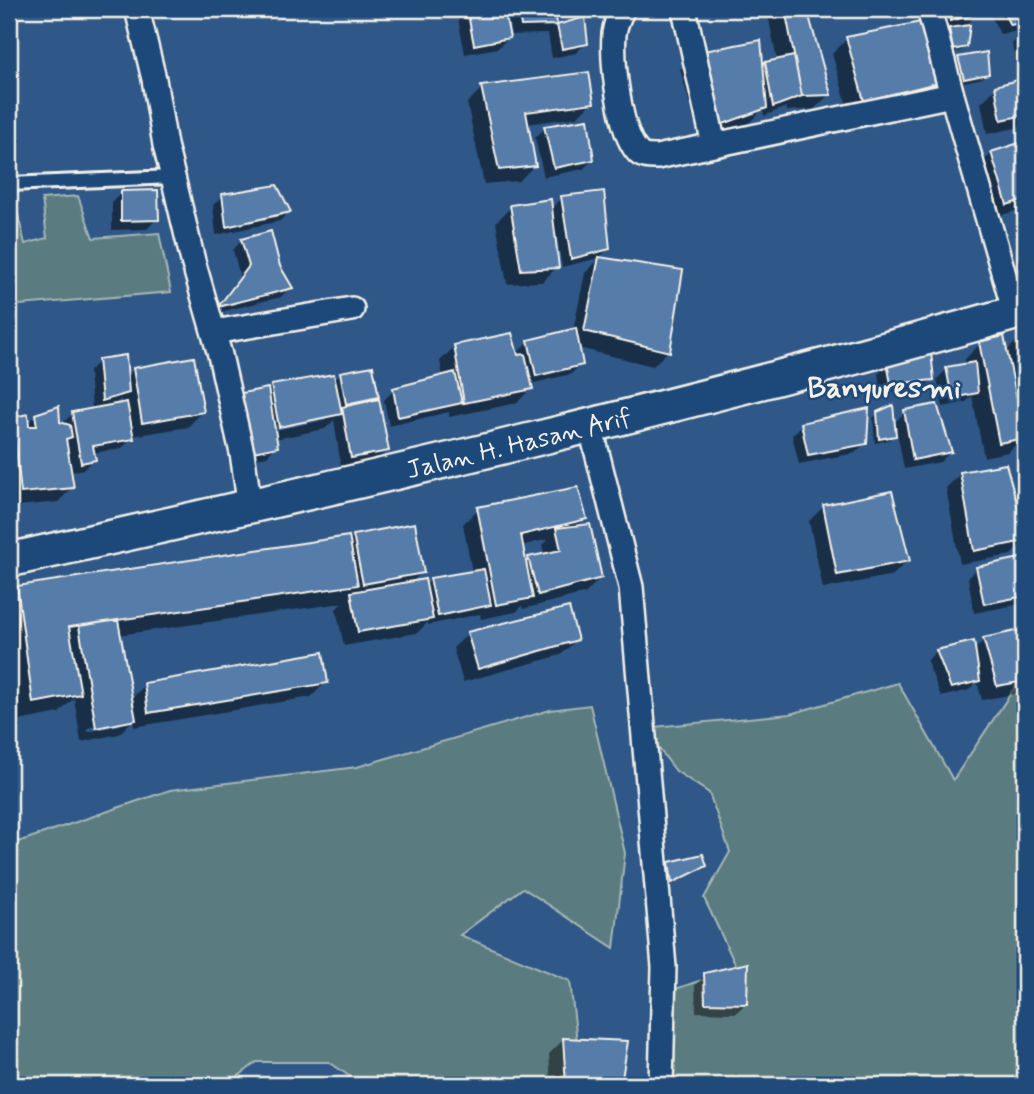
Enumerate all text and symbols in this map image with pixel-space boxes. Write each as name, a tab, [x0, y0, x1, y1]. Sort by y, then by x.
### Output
district label: Banyuresmi	[807, 369, 961, 408]
street label: Jalan H. Hasan Arif	[403, 401, 635, 488]

